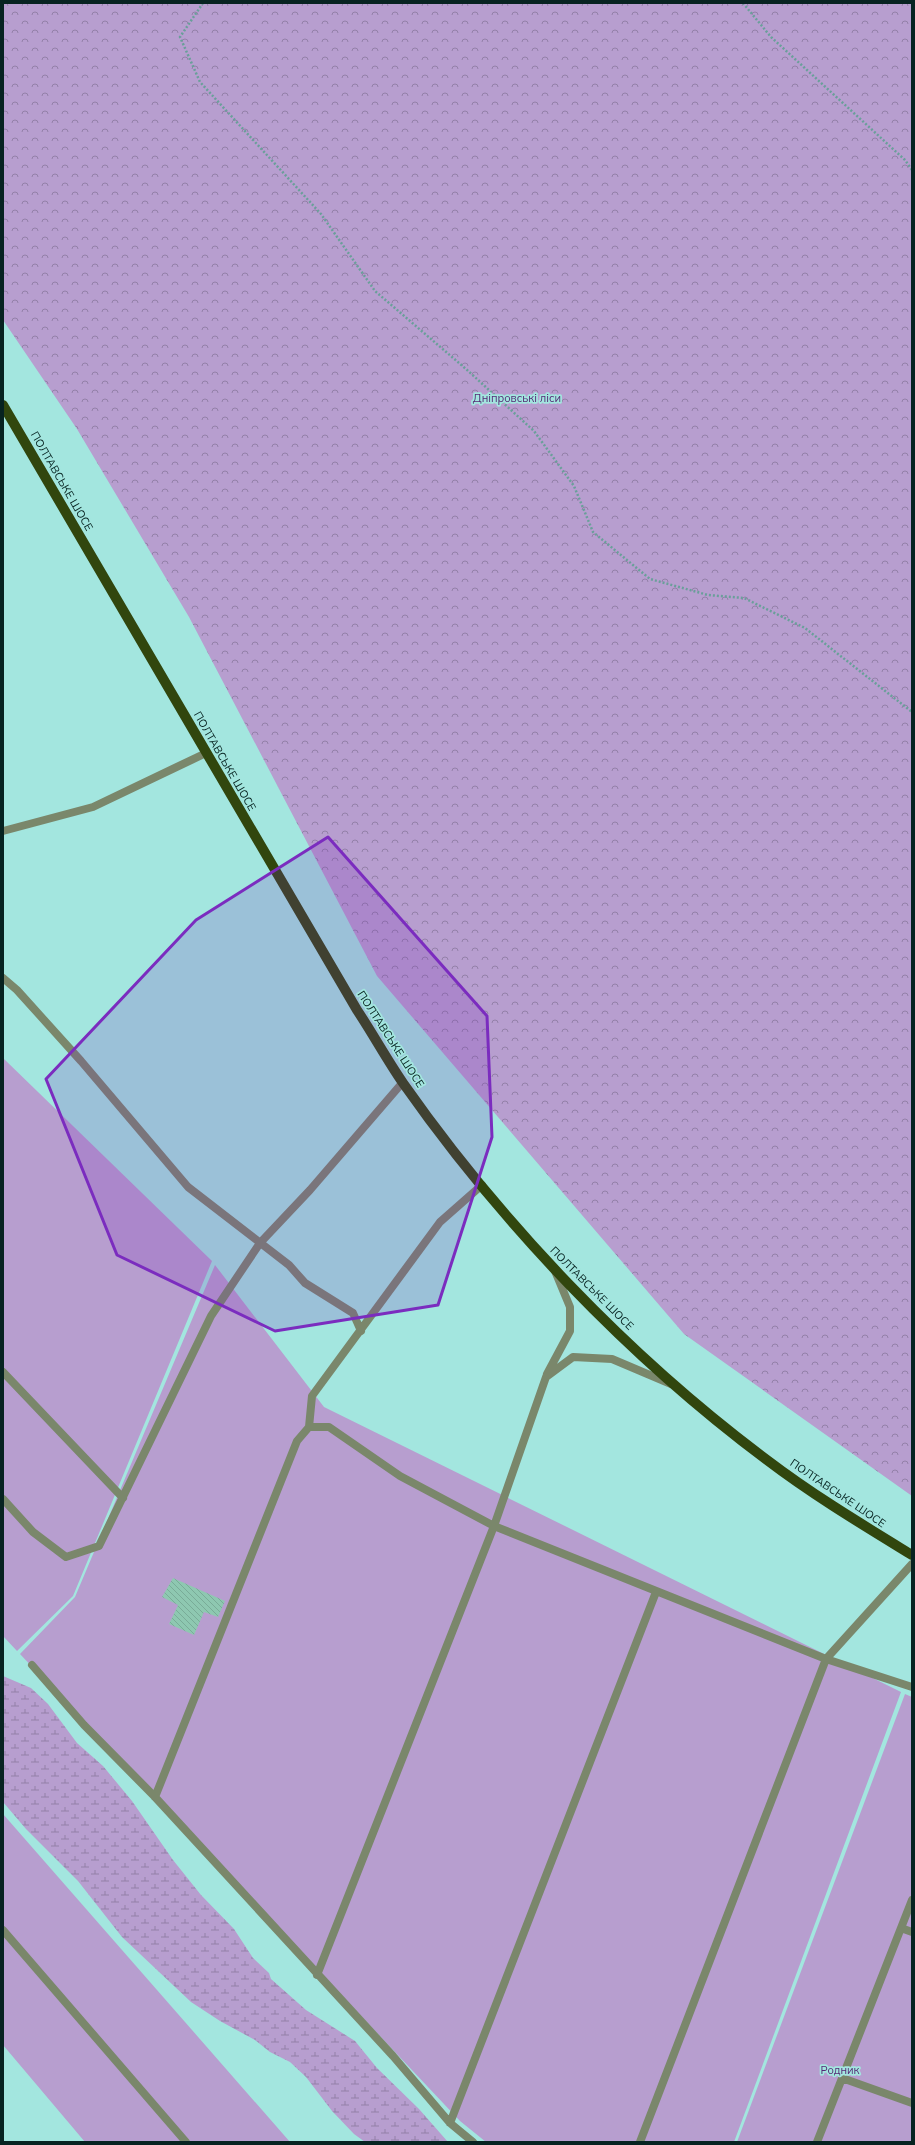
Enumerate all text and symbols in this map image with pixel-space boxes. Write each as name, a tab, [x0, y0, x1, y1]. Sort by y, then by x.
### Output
park label: Дніпровські ліси	[473, 391, 561, 405]
street label: ПОЛТАВСЬКЕ ШОСЕ	[28, 429, 96, 533]
street label: ПОЛТАВСЬКЕ ШОСЕ	[191, 709, 259, 813]
street label: ПОЛТАВСЬКЕ ШОСЕ	[354, 988, 428, 1090]
street label: ПОЛТАВСЬКЕ ШОСЕ	[547, 1243, 637, 1333]
street label: ПОЛТАВСЬКЕ ШОСЕ	[787, 1456, 889, 1530]
park label: Родник	[820, 2063, 860, 2077]

